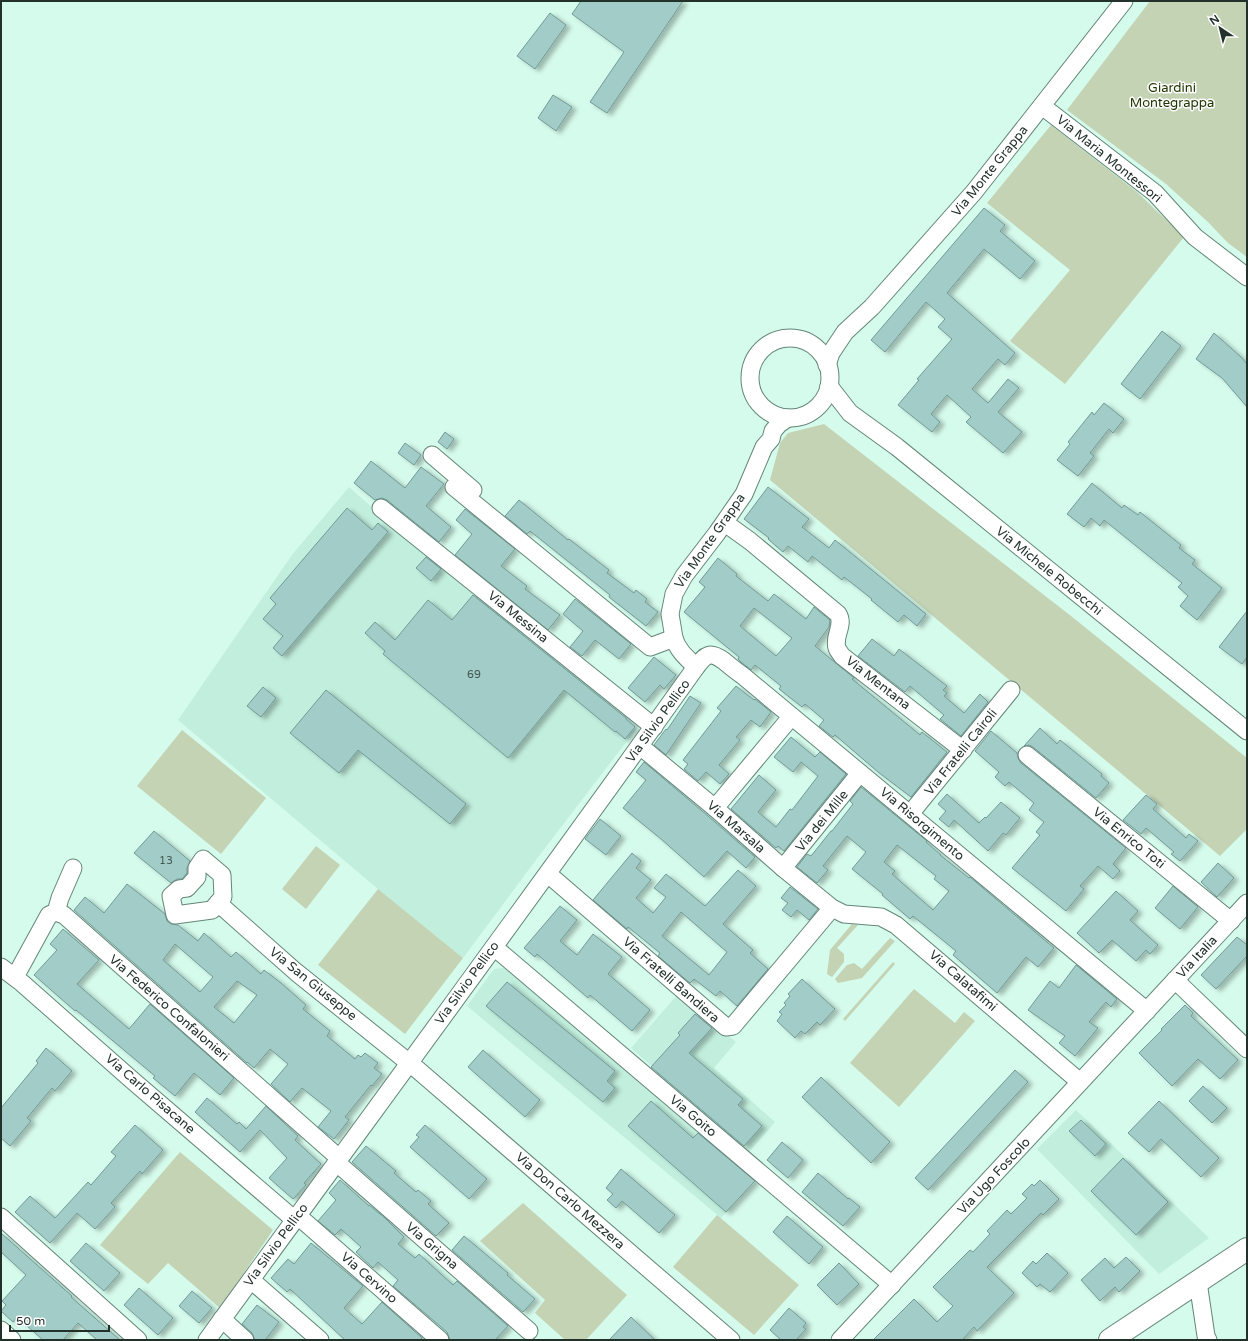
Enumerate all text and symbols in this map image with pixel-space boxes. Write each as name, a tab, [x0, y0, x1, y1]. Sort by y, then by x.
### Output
north arrow	[1200, 8, 1240, 48]
text: N	[1207, 12, 1222, 28]
park label: Giardini Montegrappa	[1130, 80, 1214, 111]
street label: Via Maria Montessori	[1053, 112, 1165, 206]
street label: Via Monte Grappa	[948, 122, 1032, 220]
street label: Via Monte Grappa	[671, 490, 749, 592]
street label: Via Michele Robecchi	[993, 523, 1105, 619]
street label: Via Messina	[484, 588, 552, 646]
street label: Via Mentana	[842, 653, 914, 713]
house number: 69	[467, 668, 481, 681]
street label: Via Silvio Pellico	[622, 676, 694, 766]
street label: Via Fratelli Cairoli	[921, 706, 1001, 798]
street label: Via Risorgimento	[876, 784, 968, 864]
street label: Via dei Mille	[792, 787, 852, 855]
street label: Via Marsala	[704, 797, 768, 857]
street label: Via Enrico Toti	[1090, 804, 1168, 872]
house number: 13	[159, 854, 173, 867]
street label: Via Italia	[1173, 932, 1221, 982]
street label: Via Fratelli Bandiera	[619, 934, 723, 1026]
street label: Via Silvio Pellico	[431, 938, 503, 1028]
street label: Via San Giuseppe	[266, 944, 360, 1024]
street label: Via Calatafimi	[926, 947, 1000, 1015]
street label: Via Federico Confalonieri	[106, 951, 232, 1065]
street label: Via Carlo Pisacane	[102, 1051, 198, 1137]
street label: Via Goito	[666, 1092, 720, 1140]
street label: Via Ugo Foscolo	[954, 1134, 1034, 1218]
street label: Via Don Carlo Mezzera	[512, 1149, 628, 1253]
street label: Via Silvio Pellico	[240, 1200, 312, 1290]
street label: Via Grigna	[402, 1219, 462, 1273]
street label: Via Cervino	[337, 1249, 401, 1307]
scale bar	[10, 1307, 109, 1333]
text: 50 m	[16, 1314, 45, 1328]

